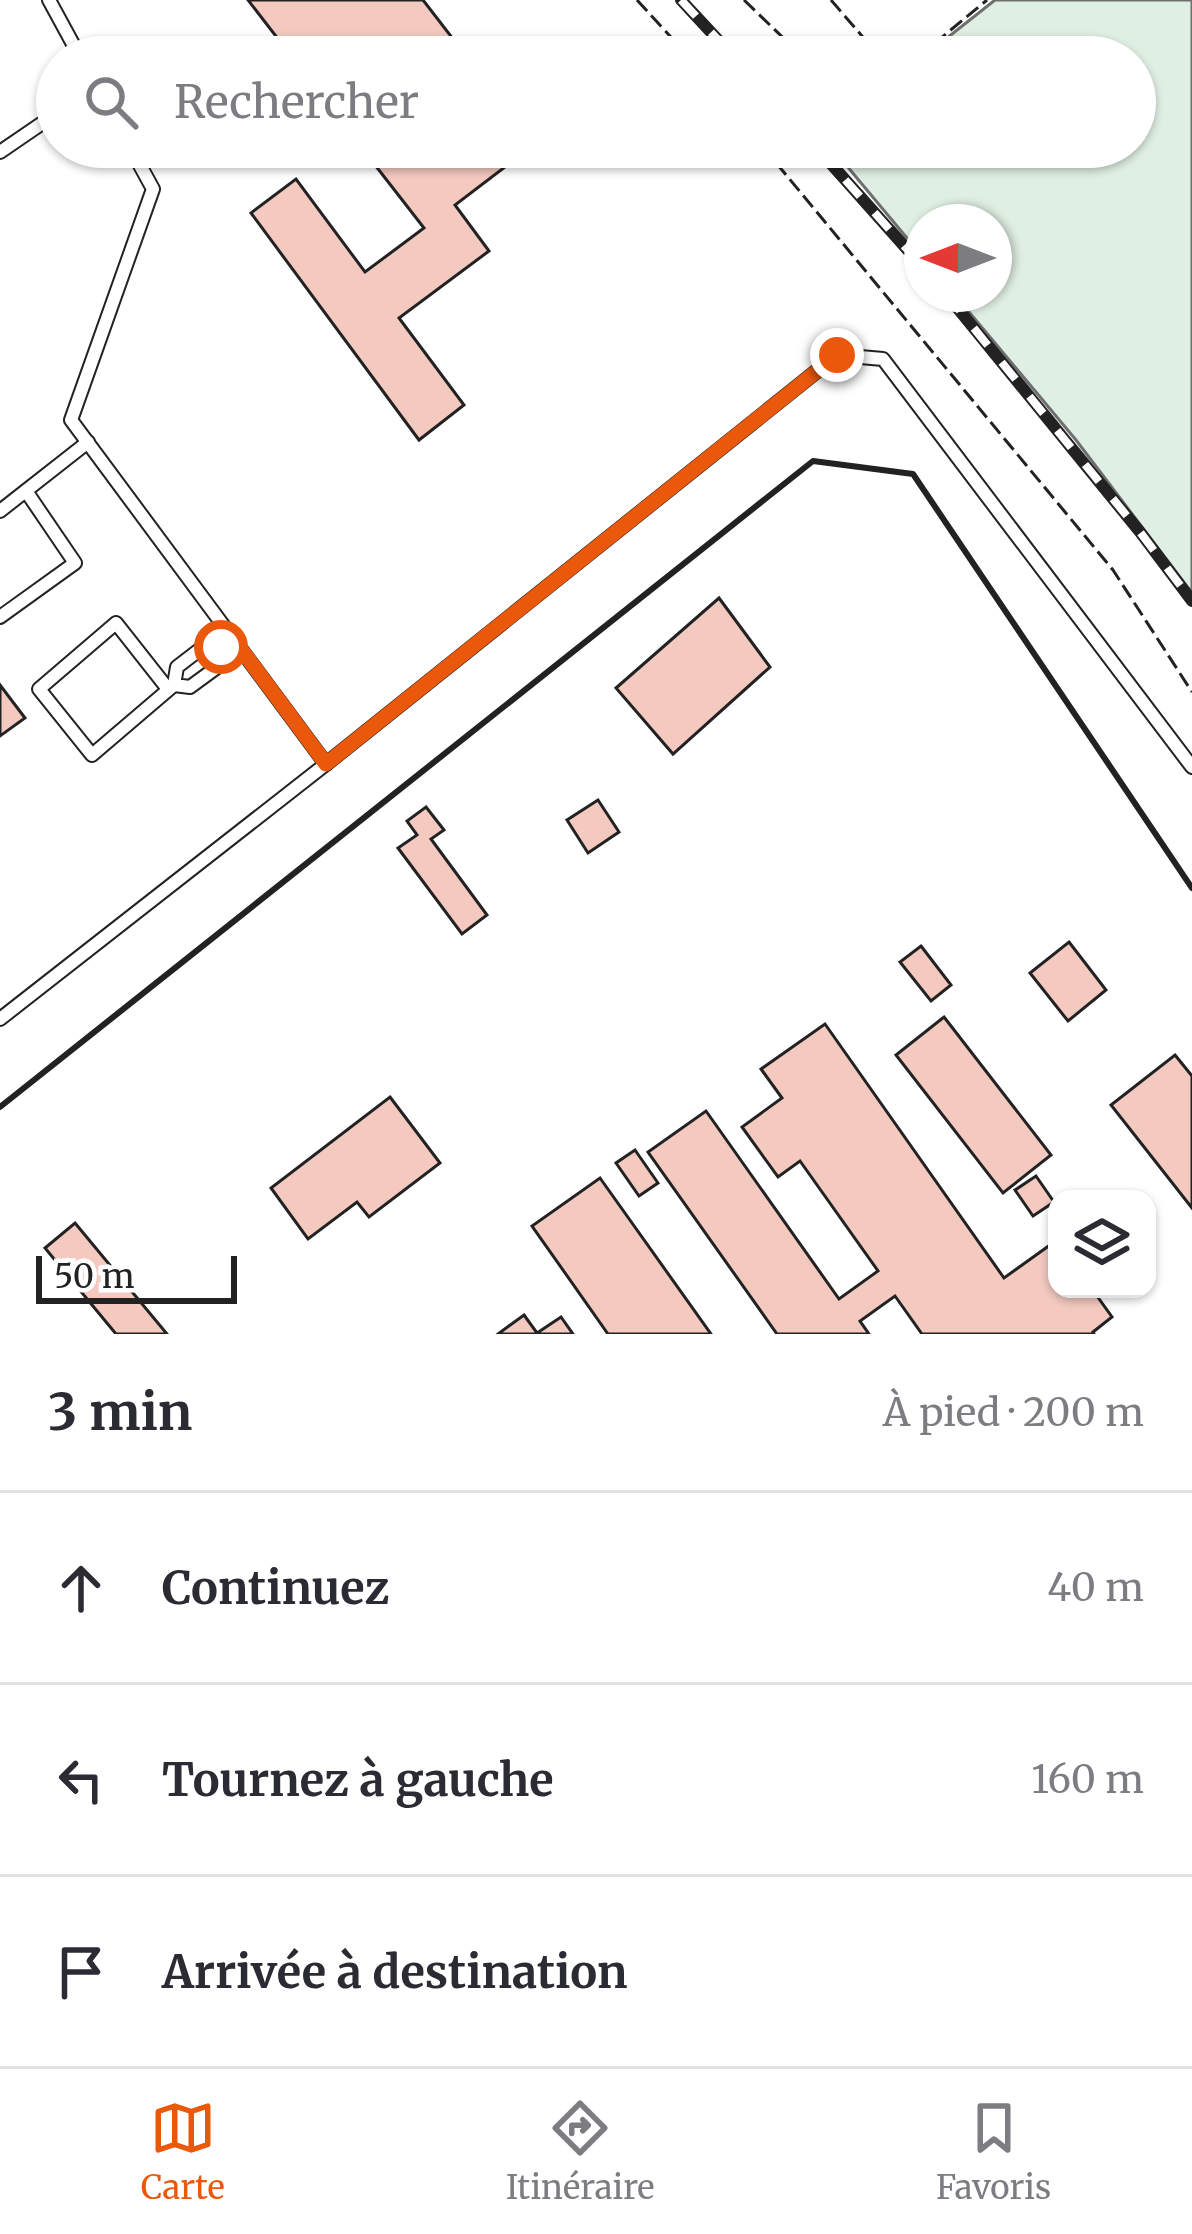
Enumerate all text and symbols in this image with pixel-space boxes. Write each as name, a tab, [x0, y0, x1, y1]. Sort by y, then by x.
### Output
search box	[36, 36, 1156, 168]
icon: search	[78, 69, 144, 135]
text: Rechercher	[174, 74, 419, 130]
north arrow	[904, 204, 1012, 312]
route end	[810, 328, 864, 382]
route start	[194, 620, 248, 674]
map controls	[1048, 1190, 1156, 1298]
button: layers	[1048, 1190, 1156, 1298]
scale bar	[36, 1250, 237, 1303]
text: 50 m	[54, 1256, 135, 1297]
text: 3 min	[48, 1380, 192, 1444]
text: À pied · 200 m	[883, 1388, 1144, 1437]
icon: ahead	[48, 1555, 114, 1621]
text: Continuez	[162, 1560, 389, 1616]
text: 40 m	[1047, 1563, 1144, 1612]
icon: left	[48, 1747, 114, 1813]
text: Tournez à gauche	[162, 1752, 554, 1808]
text: 160 m	[1031, 1755, 1144, 1804]
icon: arrive	[48, 1939, 114, 2005]
text: Arrivée à destination	[162, 1944, 628, 2000]
tab: Carte	[141, 2095, 225, 2208]
tab: Itinéraire	[506, 2095, 654, 2208]
tab: Favoris	[936, 2095, 1051, 2208]

